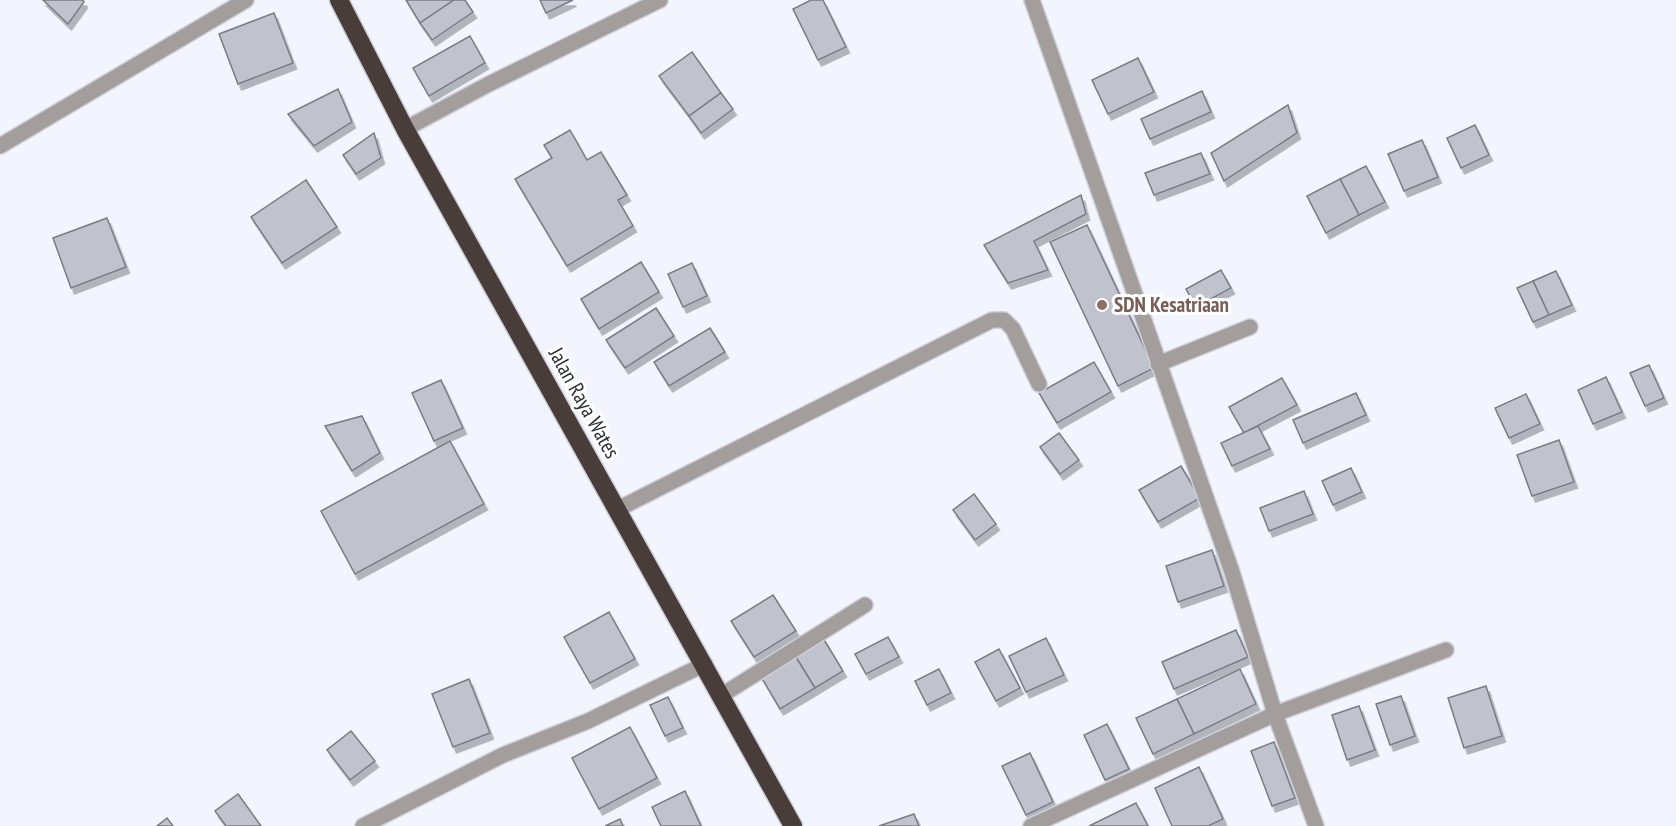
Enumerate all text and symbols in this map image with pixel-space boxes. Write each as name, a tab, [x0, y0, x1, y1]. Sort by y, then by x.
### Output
place label: SDN Kesatriaan	[1114, 291, 1229, 318]
marker: SDN Kesatriaan	[1095, 298, 1109, 312]
street label: Jalan Raya Wates	[542, 342, 626, 463]

